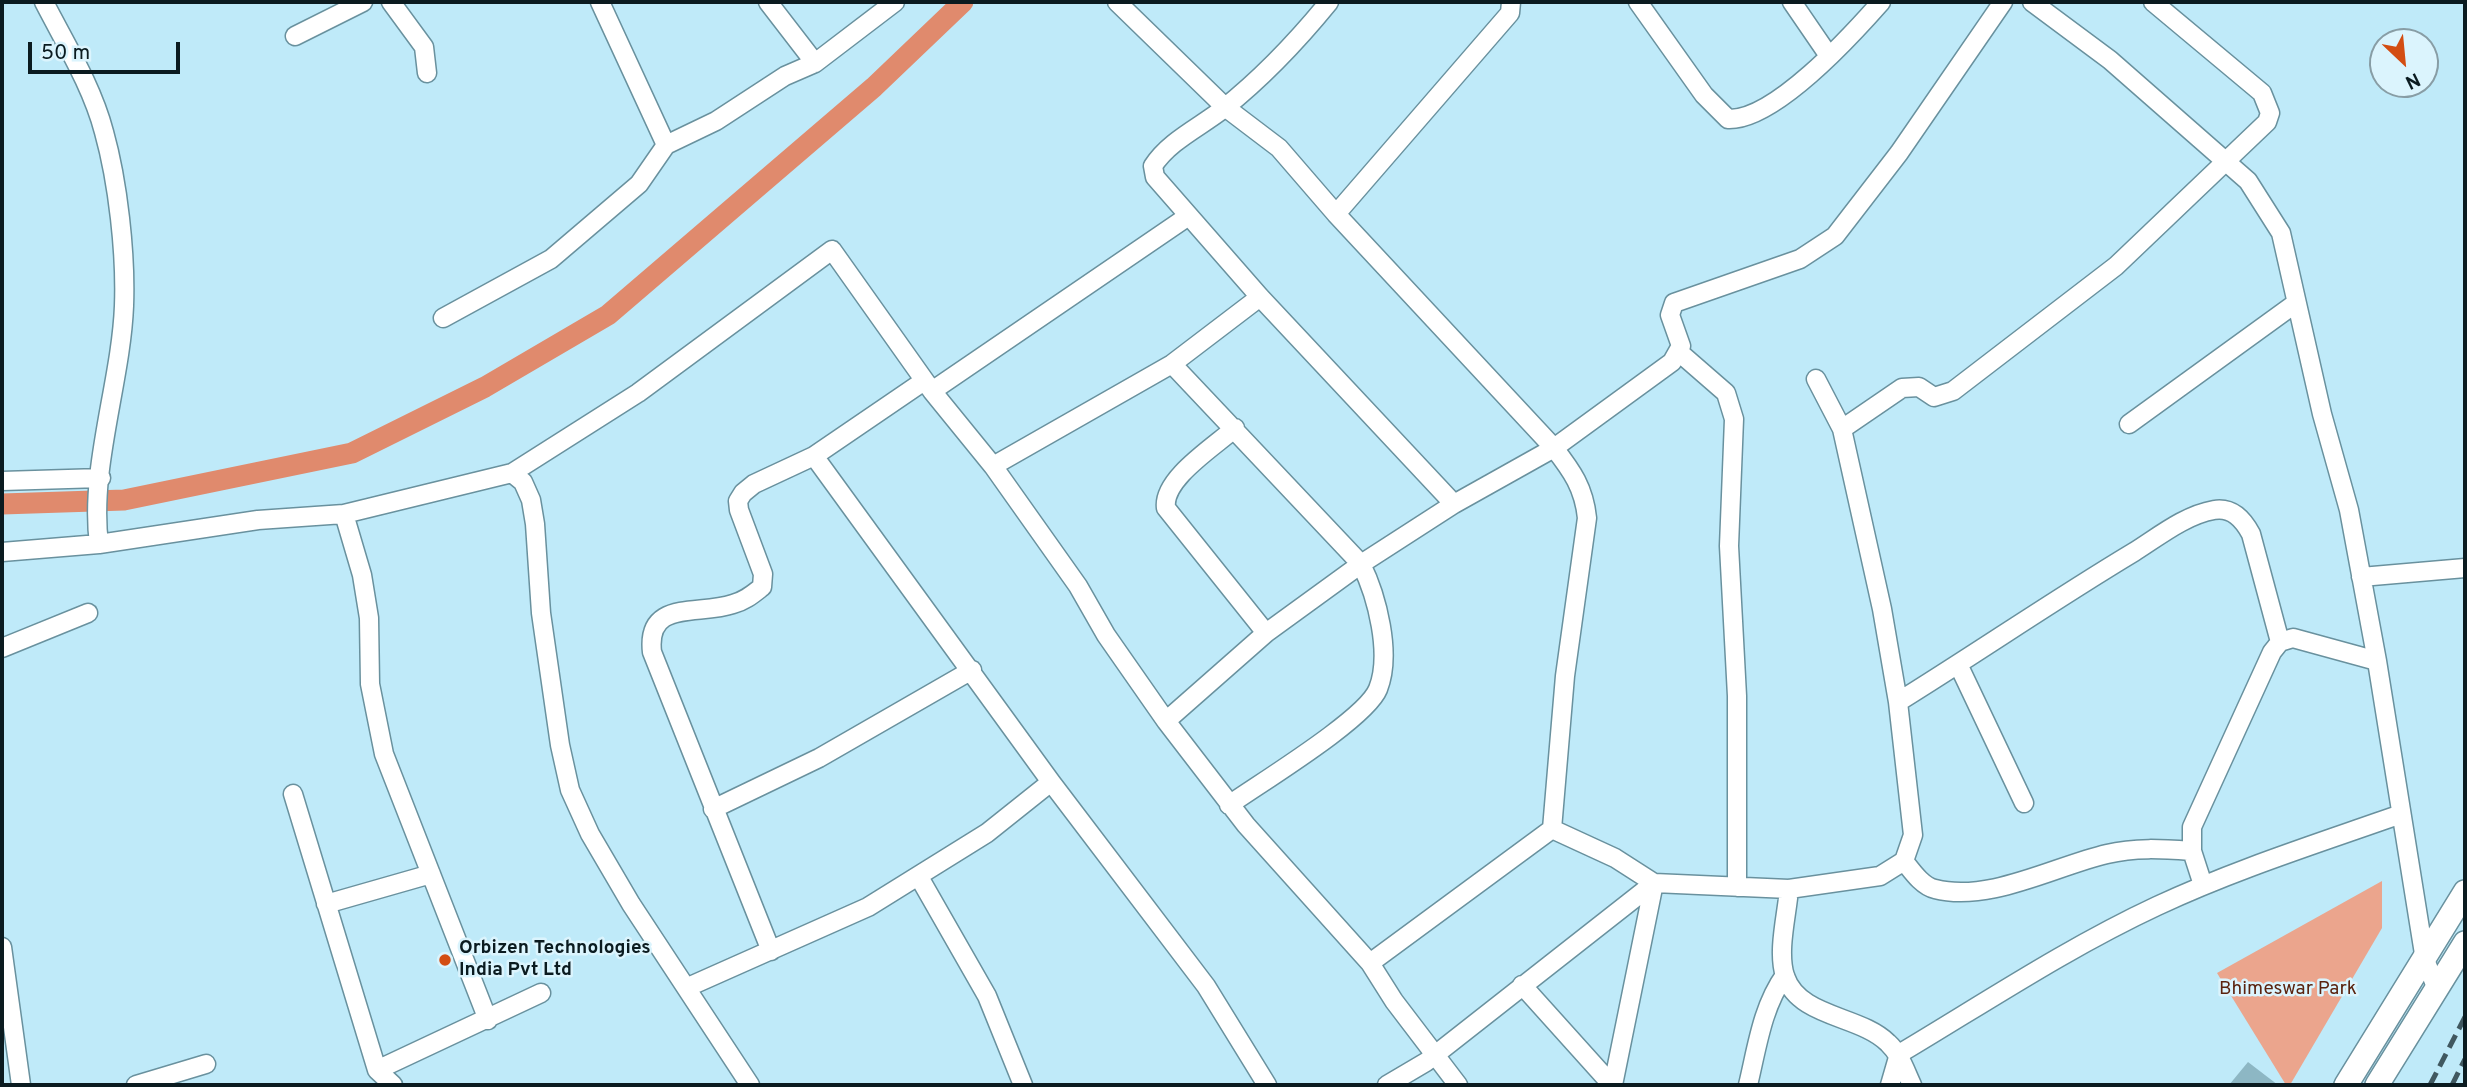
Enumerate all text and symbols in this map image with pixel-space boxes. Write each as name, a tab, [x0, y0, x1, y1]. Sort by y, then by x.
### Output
scale bar	[32, 28, 184, 72]
north arrow	[2369, 28, 2439, 98]
text: 50 m	[41, 40, 90, 67]
text: N	[2401, 66, 2424, 94]
place label: Orbizen Technologies India Pvt Ltd	[459, 938, 651, 982]
marker: Orbizen Technologies India Pvt Ltd	[437, 952, 453, 968]
park label: Bhimeswar Park	[2219, 979, 2357, 1001]

